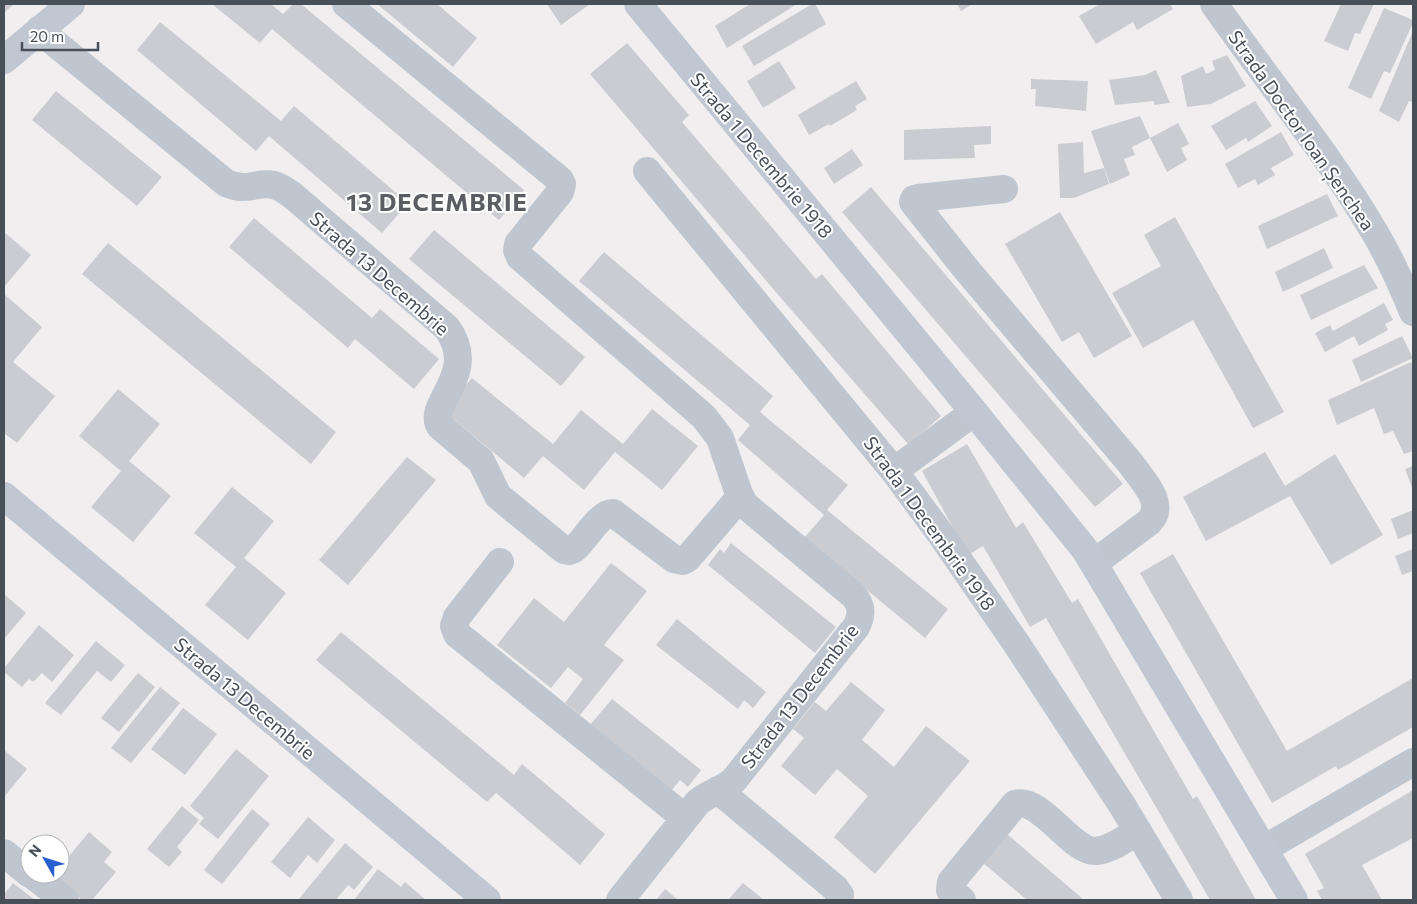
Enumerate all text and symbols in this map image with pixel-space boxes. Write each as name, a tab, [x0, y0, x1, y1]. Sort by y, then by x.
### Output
scale bar	[22, 20, 99, 52]
street label: Strada Doctor Ioan Șenchea	[1222, 26, 1380, 236]
text: 20 m	[30, 27, 64, 45]
street label: Strada 1 Decembrie 1918	[686, 68, 838, 242]
district label: 13 DECEMBRIE	[346, 187, 528, 216]
street label: Strada 13 Decembrie	[306, 206, 454, 340]
street label: Strada 1 Decembrie 1918	[859, 432, 1001, 614]
street label: Strada 13 Decembrie	[735, 619, 863, 773]
street label: Strada 13 Decembrie	[170, 632, 320, 764]
north arrow	[20, 834, 70, 884]
text: N	[25, 841, 44, 860]

